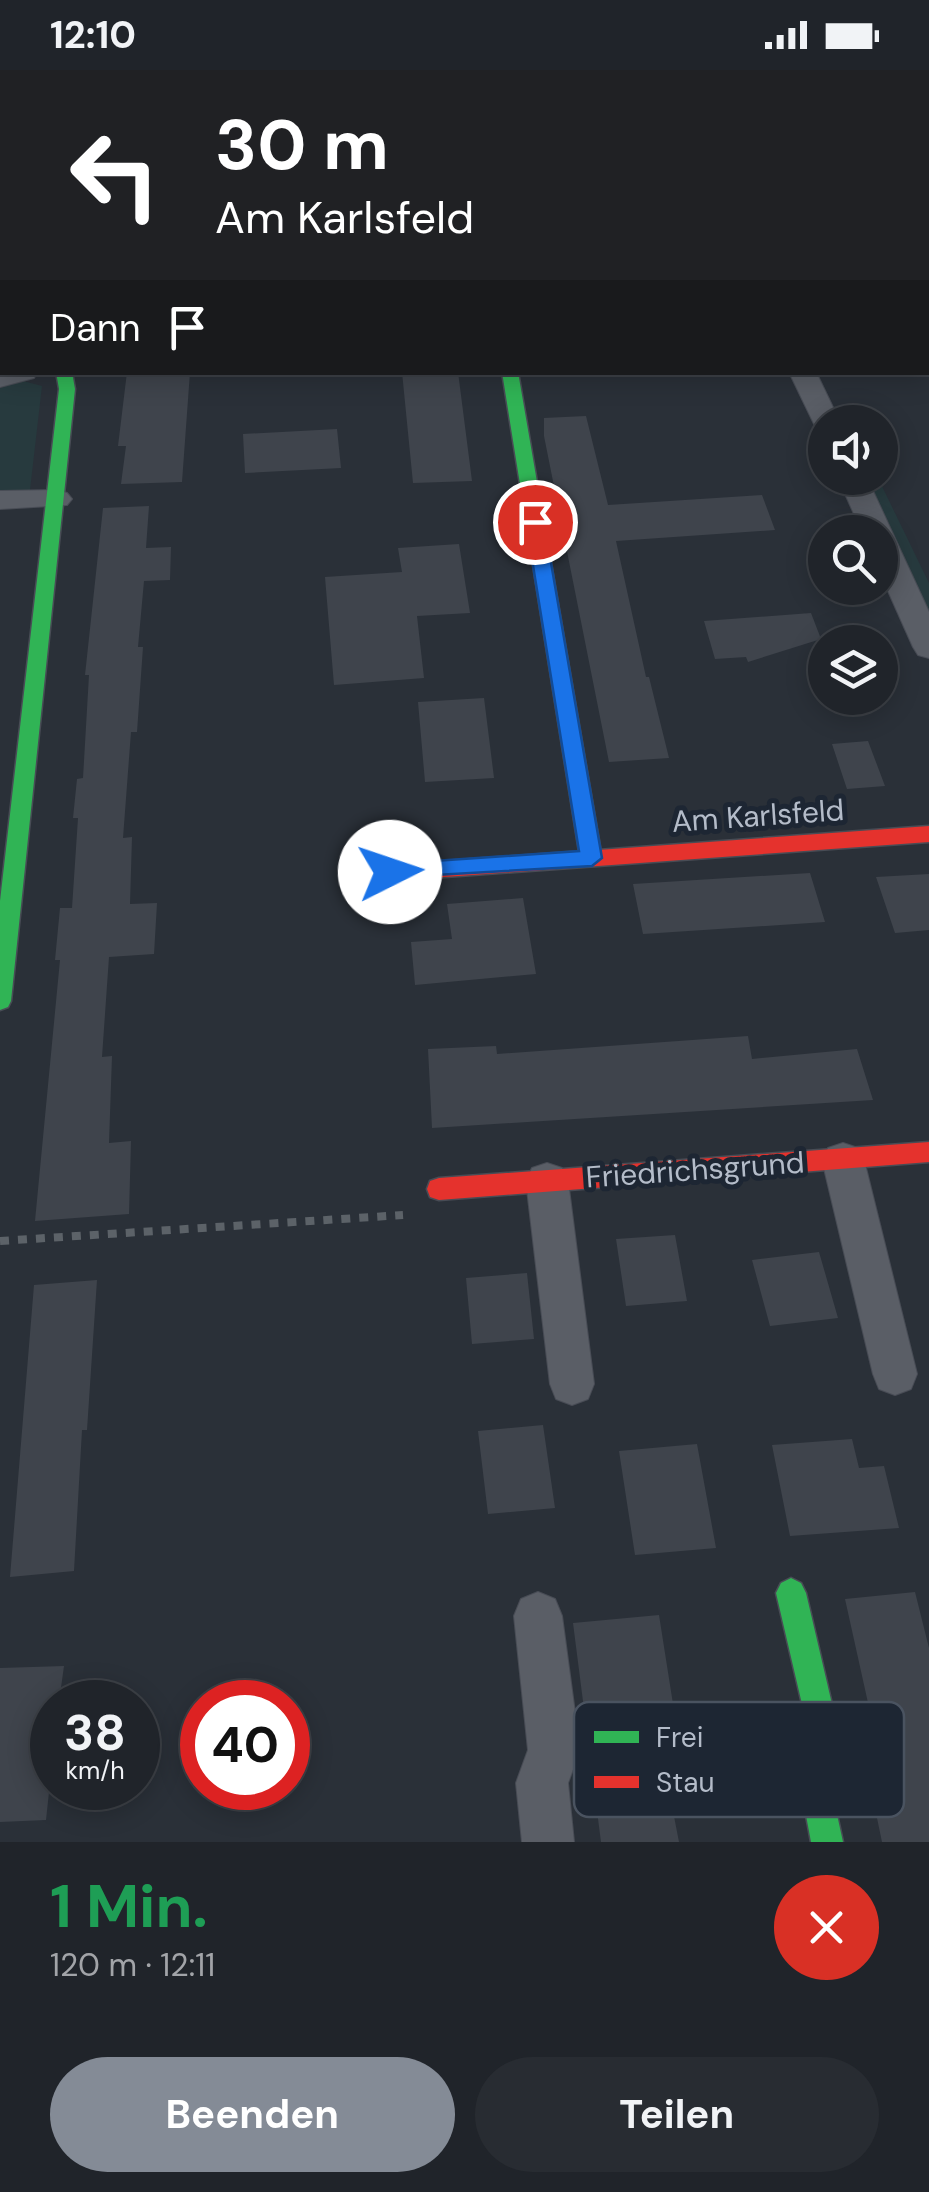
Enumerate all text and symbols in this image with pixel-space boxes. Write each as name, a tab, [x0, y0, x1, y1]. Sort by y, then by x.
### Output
text: 12:10	[50, 10, 136, 60]
text: 30 m	[215, 100, 389, 191]
icon: left	[50, 110, 180, 240]
text: Am Karlsfeld	[215, 188, 474, 247]
icon: arrive	[160, 300, 215, 355]
text: Dann	[50, 303, 140, 353]
map controls	[808, 405, 898, 715]
button: sound	[808, 405, 898, 495]
pin	[493, 480, 578, 565]
icon: arrive	[508, 495, 563, 550]
button: search	[808, 515, 898, 605]
button: layers	[808, 625, 898, 715]
street label: Am Karlsfeld	[670, 790, 846, 841]
position arrow	[338, 820, 442, 924]
street label: Friedrichsgrund	[584, 1142, 806, 1197]
speed limit sign: 40	[180, 1680, 310, 1810]
text: 38	[64, 1700, 126, 1766]
legend	[574, 1702, 904, 1817]
text: Frei	[656, 1719, 703, 1756]
text: km/h	[65, 1754, 125, 1787]
text: Stau	[656, 1764, 715, 1801]
text: 1 Min.	[50, 1867, 208, 1946]
button: close	[774, 1875, 879, 1980]
text: 120 m · 12:11	[50, 1944, 215, 1986]
button: Beenden	[50, 2057, 455, 2172]
button: Teilen	[475, 2057, 879, 2172]

